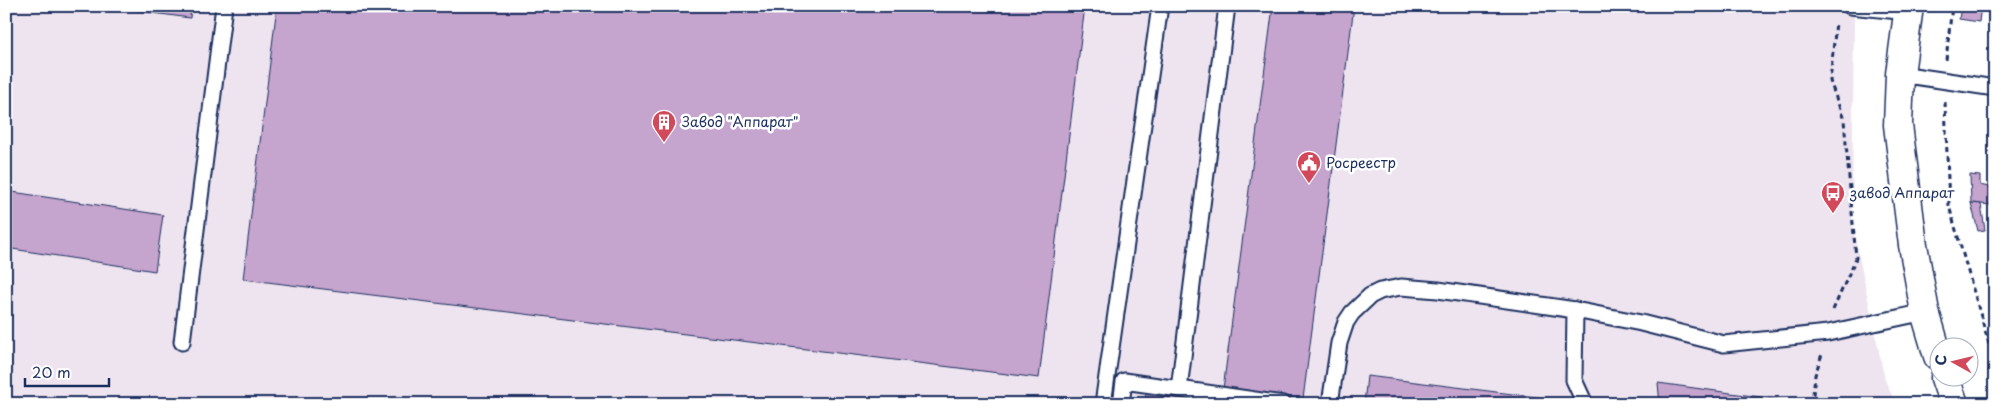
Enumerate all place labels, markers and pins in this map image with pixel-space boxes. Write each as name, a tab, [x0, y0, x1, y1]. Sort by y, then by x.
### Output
building icon: Завод "Аппарат"	[651, 109, 677, 143]
place label: Завод "Аппарат"	[682, 111, 798, 132]
public building icon: Росреестр	[1296, 150, 1322, 184]
place label: Росреестр	[1326, 152, 1396, 173]
bus stop icon: завод Аппарат	[1820, 180, 1846, 214]
place label: завод Аппарат	[1849, 182, 1955, 203]

